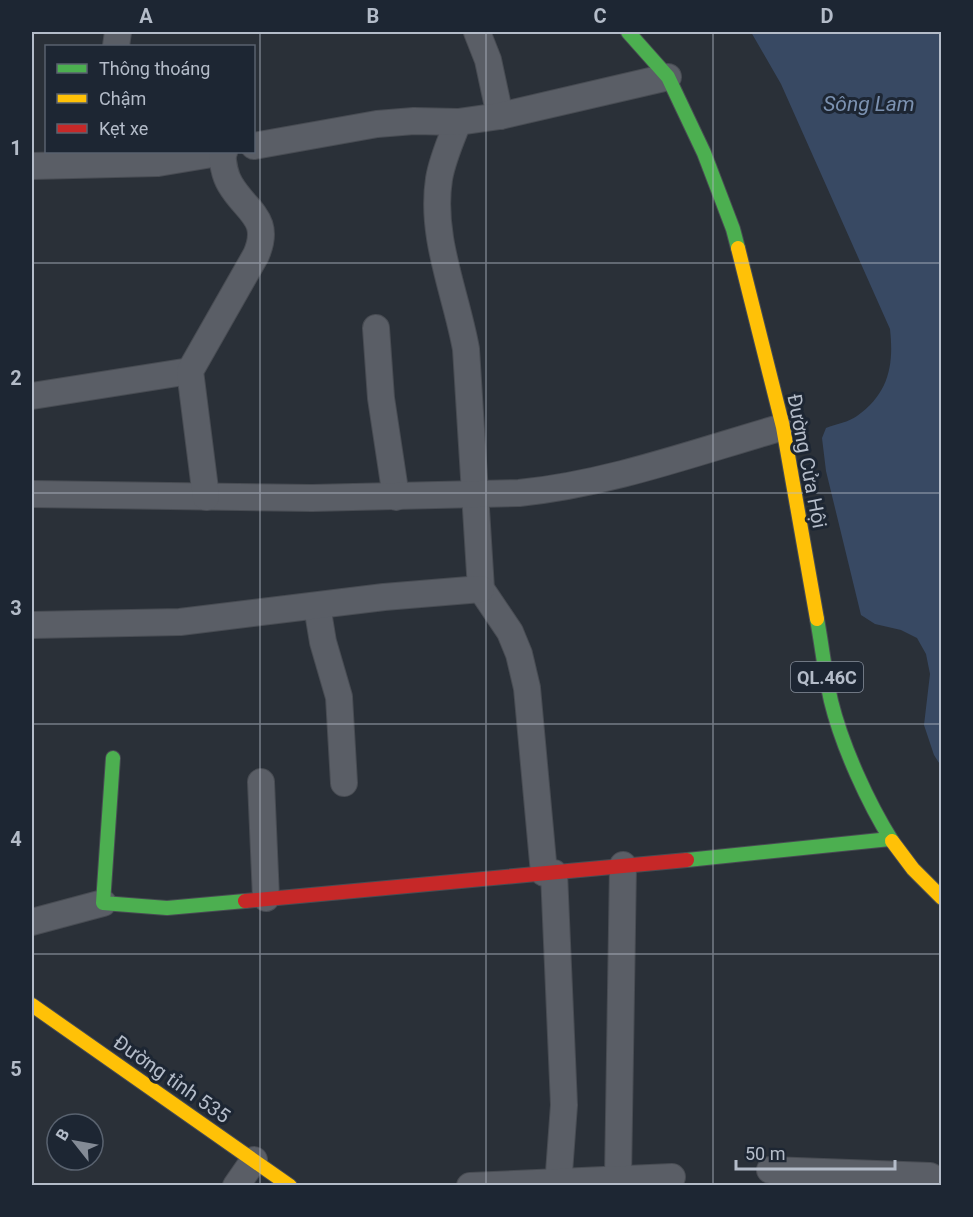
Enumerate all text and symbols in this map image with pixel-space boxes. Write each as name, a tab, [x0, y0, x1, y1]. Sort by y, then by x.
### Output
text: A	[139, 4, 153, 28]
text: B	[367, 4, 379, 28]
text: C	[593, 4, 607, 28]
text: D	[821, 4, 834, 28]
legend	[45, 45, 255, 153]
text: Thông thoáng	[99, 58, 210, 79]
text: Chậm	[99, 88, 146, 109]
water label: Sông Lam	[823, 92, 915, 116]
text: Kẹt xe	[99, 118, 148, 139]
text: 1	[10, 136, 22, 160]
text: 2	[10, 366, 22, 390]
street label: Đường Cửa Hội	[782, 392, 832, 530]
text: 3	[10, 596, 22, 620]
road number: QL.46C	[791, 662, 863, 692]
text: 4	[10, 827, 22, 851]
street label: Đường tỉnh 535	[109, 1030, 235, 1128]
text: 5	[10, 1057, 22, 1081]
north arrow	[45, 1112, 105, 1172]
text: B	[52, 1125, 73, 1144]
scale bar	[736, 1133, 895, 1171]
text: 50 m	[745, 1143, 785, 1164]

